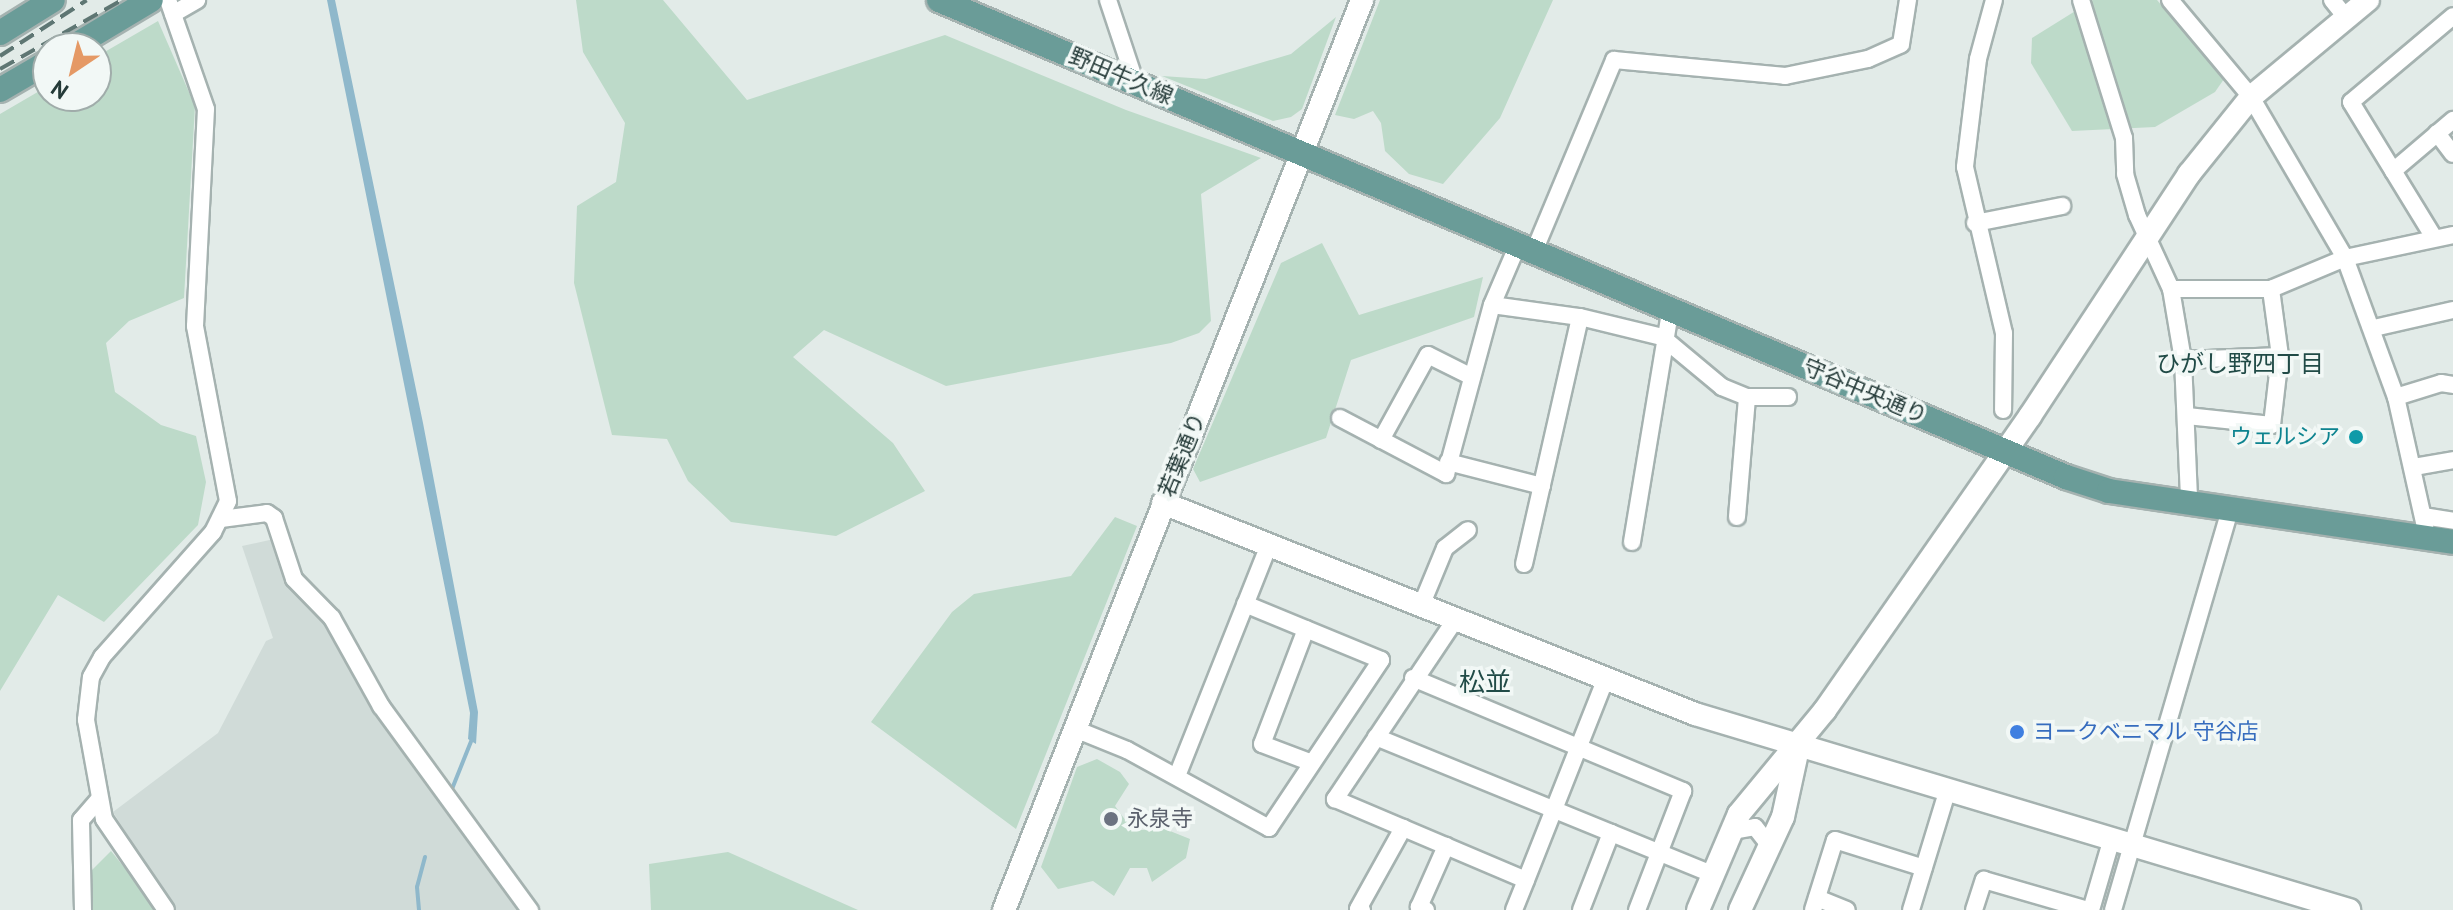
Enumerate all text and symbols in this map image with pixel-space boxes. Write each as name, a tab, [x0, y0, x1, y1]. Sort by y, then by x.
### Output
north arrow	[32, 32, 112, 112]
street label: 野田牛久線	[1065, 42, 1177, 110]
text: N	[45, 74, 73, 106]
district label: ひがし野四丁目	[2156, 350, 2324, 378]
street label: 守谷中央通り	[1799, 353, 1931, 429]
street label: 若葉通り	[1153, 409, 1211, 501]
place label: ウェルシア	[2230, 424, 2340, 450]
marker: ウェルシア	[2347, 428, 2365, 446]
district label: 松並	[1459, 666, 1511, 698]
place label: ヨークベニマル 守谷店	[2033, 719, 2259, 745]
marker: ヨークベニマル 守谷店	[2008, 723, 2026, 741]
place label: 永泉寺	[1127, 806, 1193, 832]
marker: 永泉寺	[1102, 810, 1120, 828]

